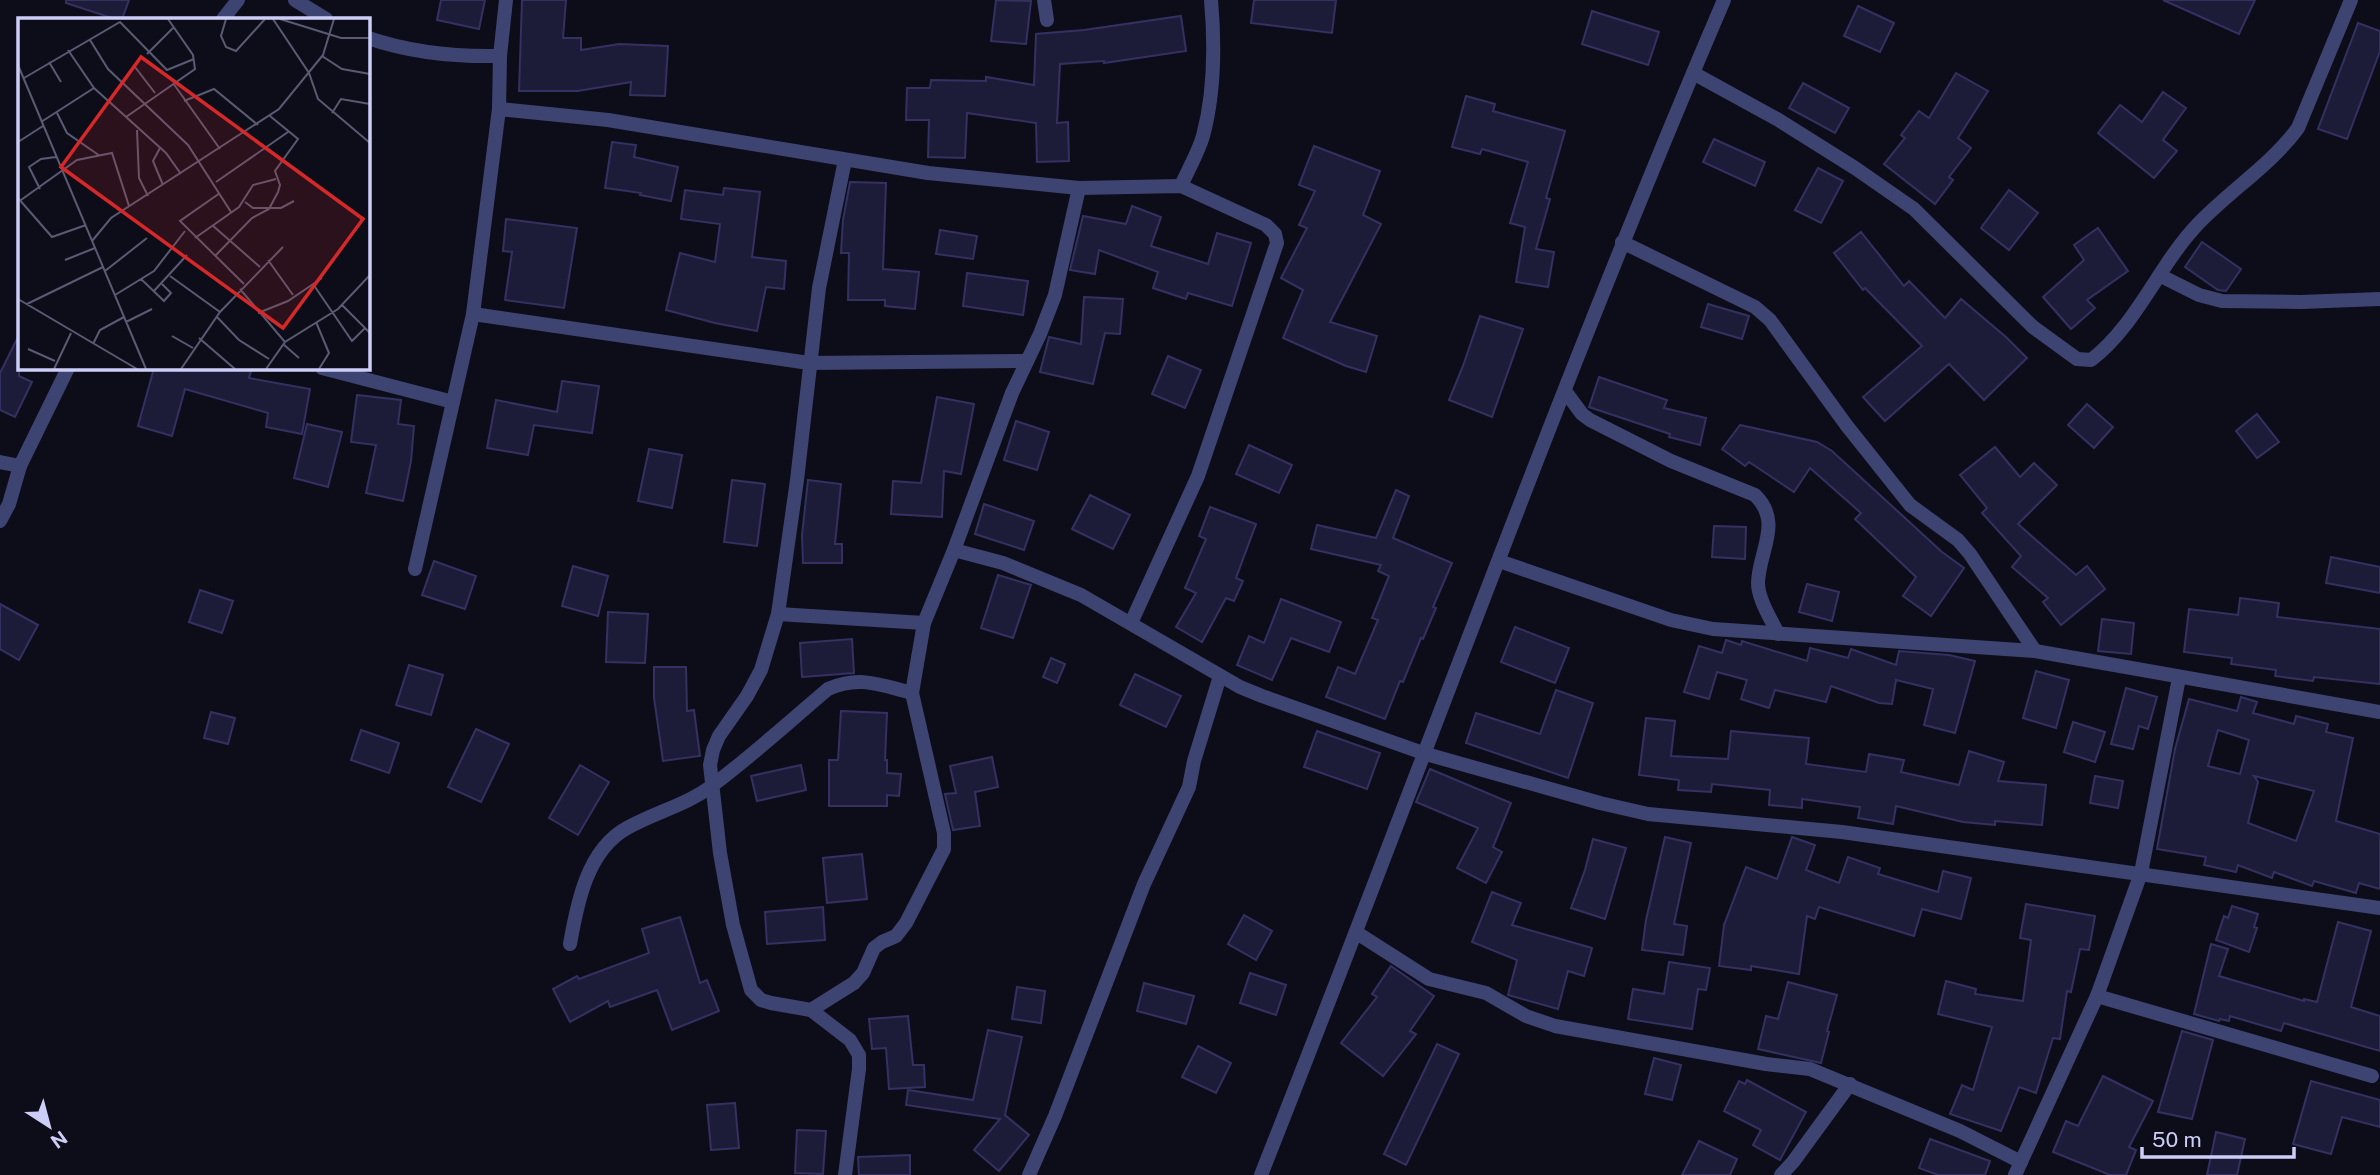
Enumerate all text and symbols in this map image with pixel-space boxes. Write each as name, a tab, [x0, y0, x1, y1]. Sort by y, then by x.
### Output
inset map	[18, 18, 369, 369]
north arrow	[14, 1091, 84, 1161]
scale bar	[2142, 1116, 2294, 1160]
text: N	[47, 1126, 71, 1153]
text: 50 m	[2152, 1127, 2202, 1152]

